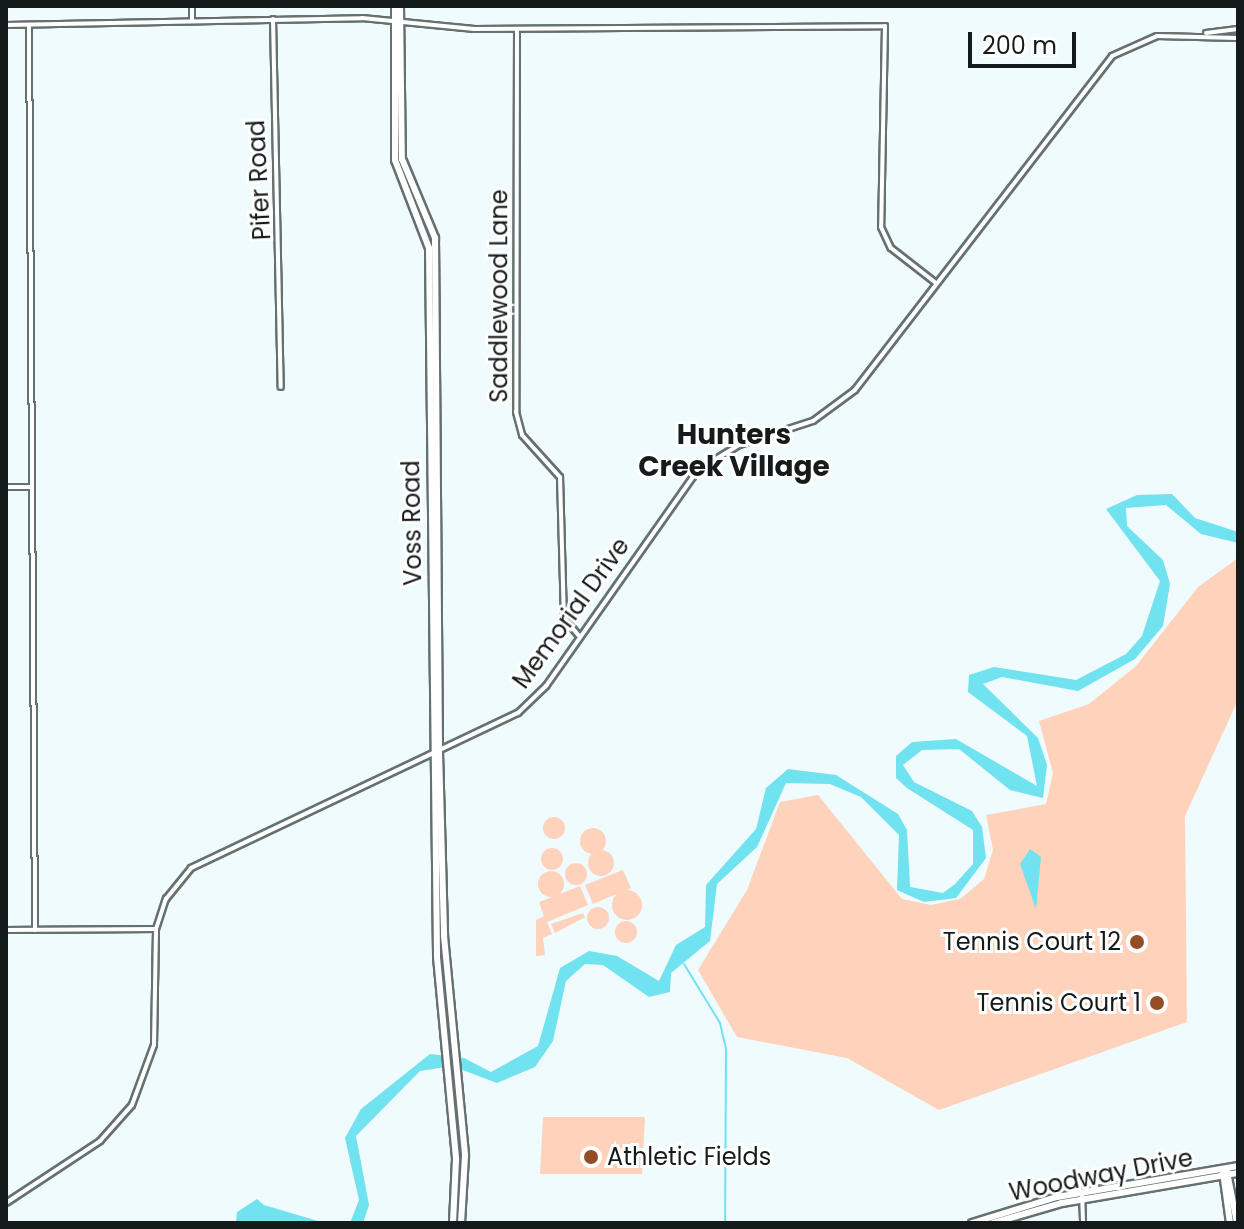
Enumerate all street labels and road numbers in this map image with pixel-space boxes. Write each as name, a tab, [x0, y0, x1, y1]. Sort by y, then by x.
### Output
street label: Pifer Road	[241, 119, 277, 241]
street label: Saddlewood Lane	[485, 189, 513, 403]
street label: Voss Road	[397, 460, 427, 586]
street label: Memorial Drive	[507, 532, 635, 694]
street label: Woodway Drive	[1007, 1143, 1195, 1207]

